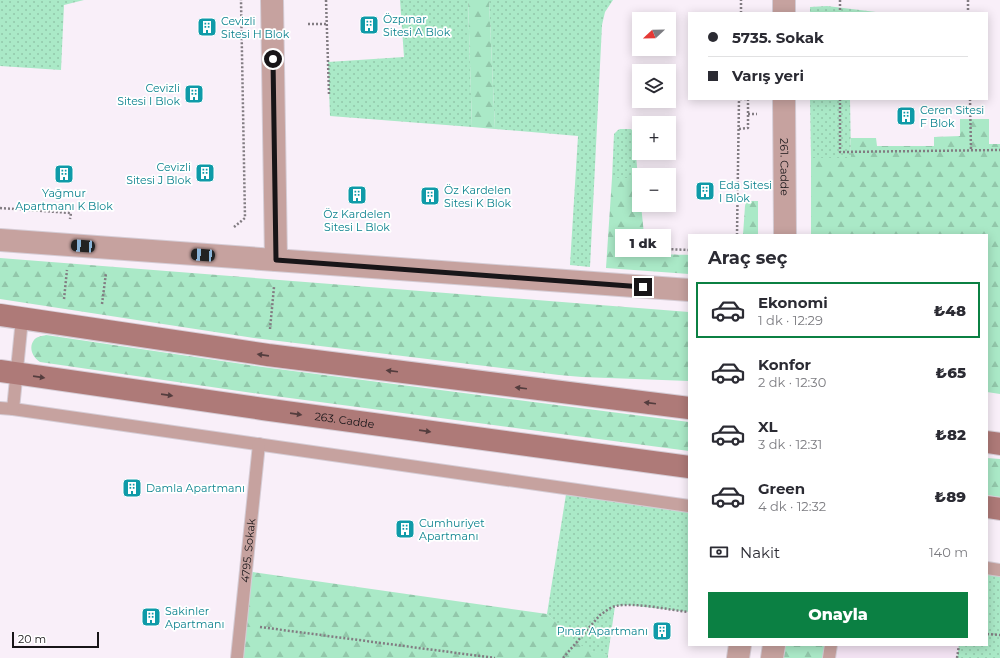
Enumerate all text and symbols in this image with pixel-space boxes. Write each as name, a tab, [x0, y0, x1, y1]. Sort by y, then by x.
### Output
place label: Özpınar Sitesi A Blok	[383, 12, 451, 39]
north arrow	[632, 12, 676, 56]
map controls	[632, 12, 676, 212]
place label: Cevizli Sitesi H Blok	[221, 14, 290, 41]
building icon: Özpınar Sitesi A Blok	[358, 14, 380, 36]
building icon: Cevizli Sitesi H Blok	[196, 16, 218, 38]
text: 5735. Sokak	[732, 28, 824, 47]
route start	[264, 50, 282, 68]
button: layers	[632, 64, 676, 108]
text: Varış yeri	[732, 66, 804, 85]
place label: Cevizli Sitesi I Blok	[117, 81, 180, 108]
building icon: Cevizli Sitesi I Blok	[183, 83, 205, 105]
place label: Ceren Sitesi F Blok	[920, 103, 984, 130]
building icon: Ceren Sitesi F Blok	[895, 105, 917, 127]
button: +	[632, 116, 676, 160]
street label: 261. Cadde	[777, 138, 792, 196]
place label: Cevizli Sitesi J Blok	[126, 160, 191, 187]
building icon: Cevizli Sitesi J Blok	[194, 162, 216, 184]
building icon: Yağmur Apartmanı K Blok	[53, 163, 75, 185]
button: −	[632, 168, 676, 212]
place label: Eda Sitesi I Blok	[719, 178, 772, 205]
building icon: Eda Sitesi I Blok	[694, 180, 716, 202]
place label: Öz Kardelen Sitesi K Blok	[444, 183, 512, 210]
building icon: Öz Kardelen Sitesi L Blok	[346, 184, 368, 206]
building icon: Öz Kardelen Sitesi K Blok	[419, 185, 441, 207]
place label: Yağmur Apartmanı K Blok	[15, 186, 113, 213]
place label: Öz Kardelen Sitesi L Blok	[323, 207, 391, 234]
callout: 1 dk	[615, 229, 671, 257]
text: 1 dk	[630, 235, 656, 251]
car	[71, 239, 95, 253]
text: Araç seç	[708, 247, 787, 269]
car	[191, 248, 215, 262]
route end	[634, 278, 652, 296]
icon: car	[710, 292, 746, 328]
text: Ekonomi	[758, 293, 828, 312]
text: ₺48	[934, 301, 966, 320]
text: 1 dk · 12:29	[758, 312, 823, 328]
one-way arrow	[257, 352, 269, 358]
icon: car	[710, 354, 746, 390]
text: Konfor	[758, 355, 811, 374]
text: ₺65	[936, 363, 966, 382]
one-way arrow	[386, 368, 398, 374]
one-way arrow	[33, 374, 45, 380]
text: 2 dk · 12:30	[758, 374, 826, 390]
one-way arrow	[515, 384, 527, 391]
one-way arrow	[161, 392, 173, 398]
one-way arrow	[644, 400, 656, 406]
street label: 263. Cadde	[314, 409, 376, 431]
one-way arrow	[290, 411, 302, 417]
icon: car	[710, 416, 746, 452]
text: XL	[758, 417, 777, 436]
text: ₺82	[935, 425, 966, 444]
one-way arrow	[419, 428, 431, 434]
text: 3 dk · 12:31	[758, 436, 822, 452]
building icon: Damla Apartmanı	[121, 477, 143, 499]
icon: car	[710, 478, 746, 514]
text: Green	[758, 479, 805, 498]
place label: Damla Apartmanı	[146, 481, 245, 495]
text: ₺89	[935, 487, 966, 506]
text: 4 dk · 12:32	[758, 498, 826, 514]
place label: Cumhuriyet Apartmanı	[419, 516, 485, 543]
street label: 4795. Sokak	[238, 517, 258, 583]
building icon: Cumhuriyet Apartmanı	[394, 518, 416, 540]
icon: cash	[708, 541, 730, 563]
text: Nakit	[740, 543, 780, 562]
text: 140 m	[929, 544, 968, 560]
button: Onayla	[708, 592, 968, 638]
place label: Sakinler Apartmanı	[165, 604, 224, 631]
building icon: Sakinler Apartmanı	[140, 606, 162, 628]
building icon: Pınar Apartmanı	[651, 620, 673, 642]
place label: Pınar Apartmanı	[557, 624, 648, 638]
scale bar	[12, 630, 99, 649]
text: 20 m	[18, 632, 46, 646]

